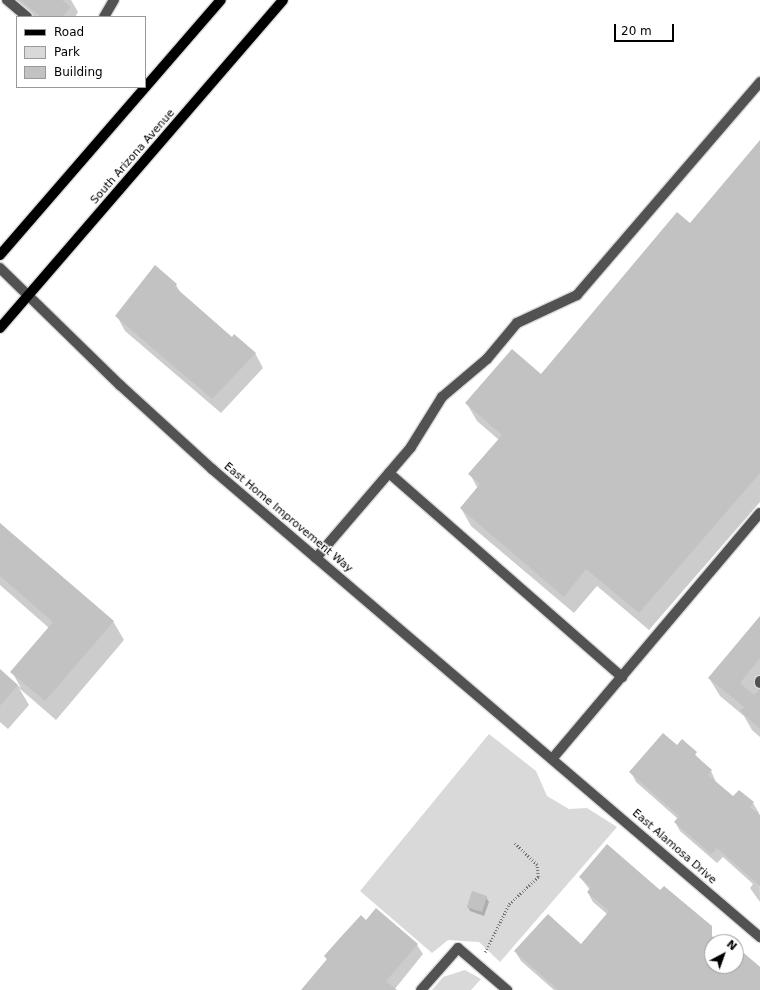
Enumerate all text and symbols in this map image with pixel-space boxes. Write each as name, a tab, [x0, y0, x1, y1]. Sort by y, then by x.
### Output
legend	[16, 16, 146, 88]
scale bar	[616, 16, 676, 42]
text: 20 m	[621, 24, 652, 38]
text: Road	[54, 25, 84, 39]
text: Park	[54, 45, 80, 59]
text: Building	[54, 65, 103, 79]
street label: South Arizona Avenue	[88, 107, 178, 207]
street label: East Home Improvement Way	[221, 460, 355, 576]
street label: East Alamosa Drive	[629, 807, 719, 887]
north arrow	[704, 934, 744, 974]
text: N	[724, 937, 739, 953]

